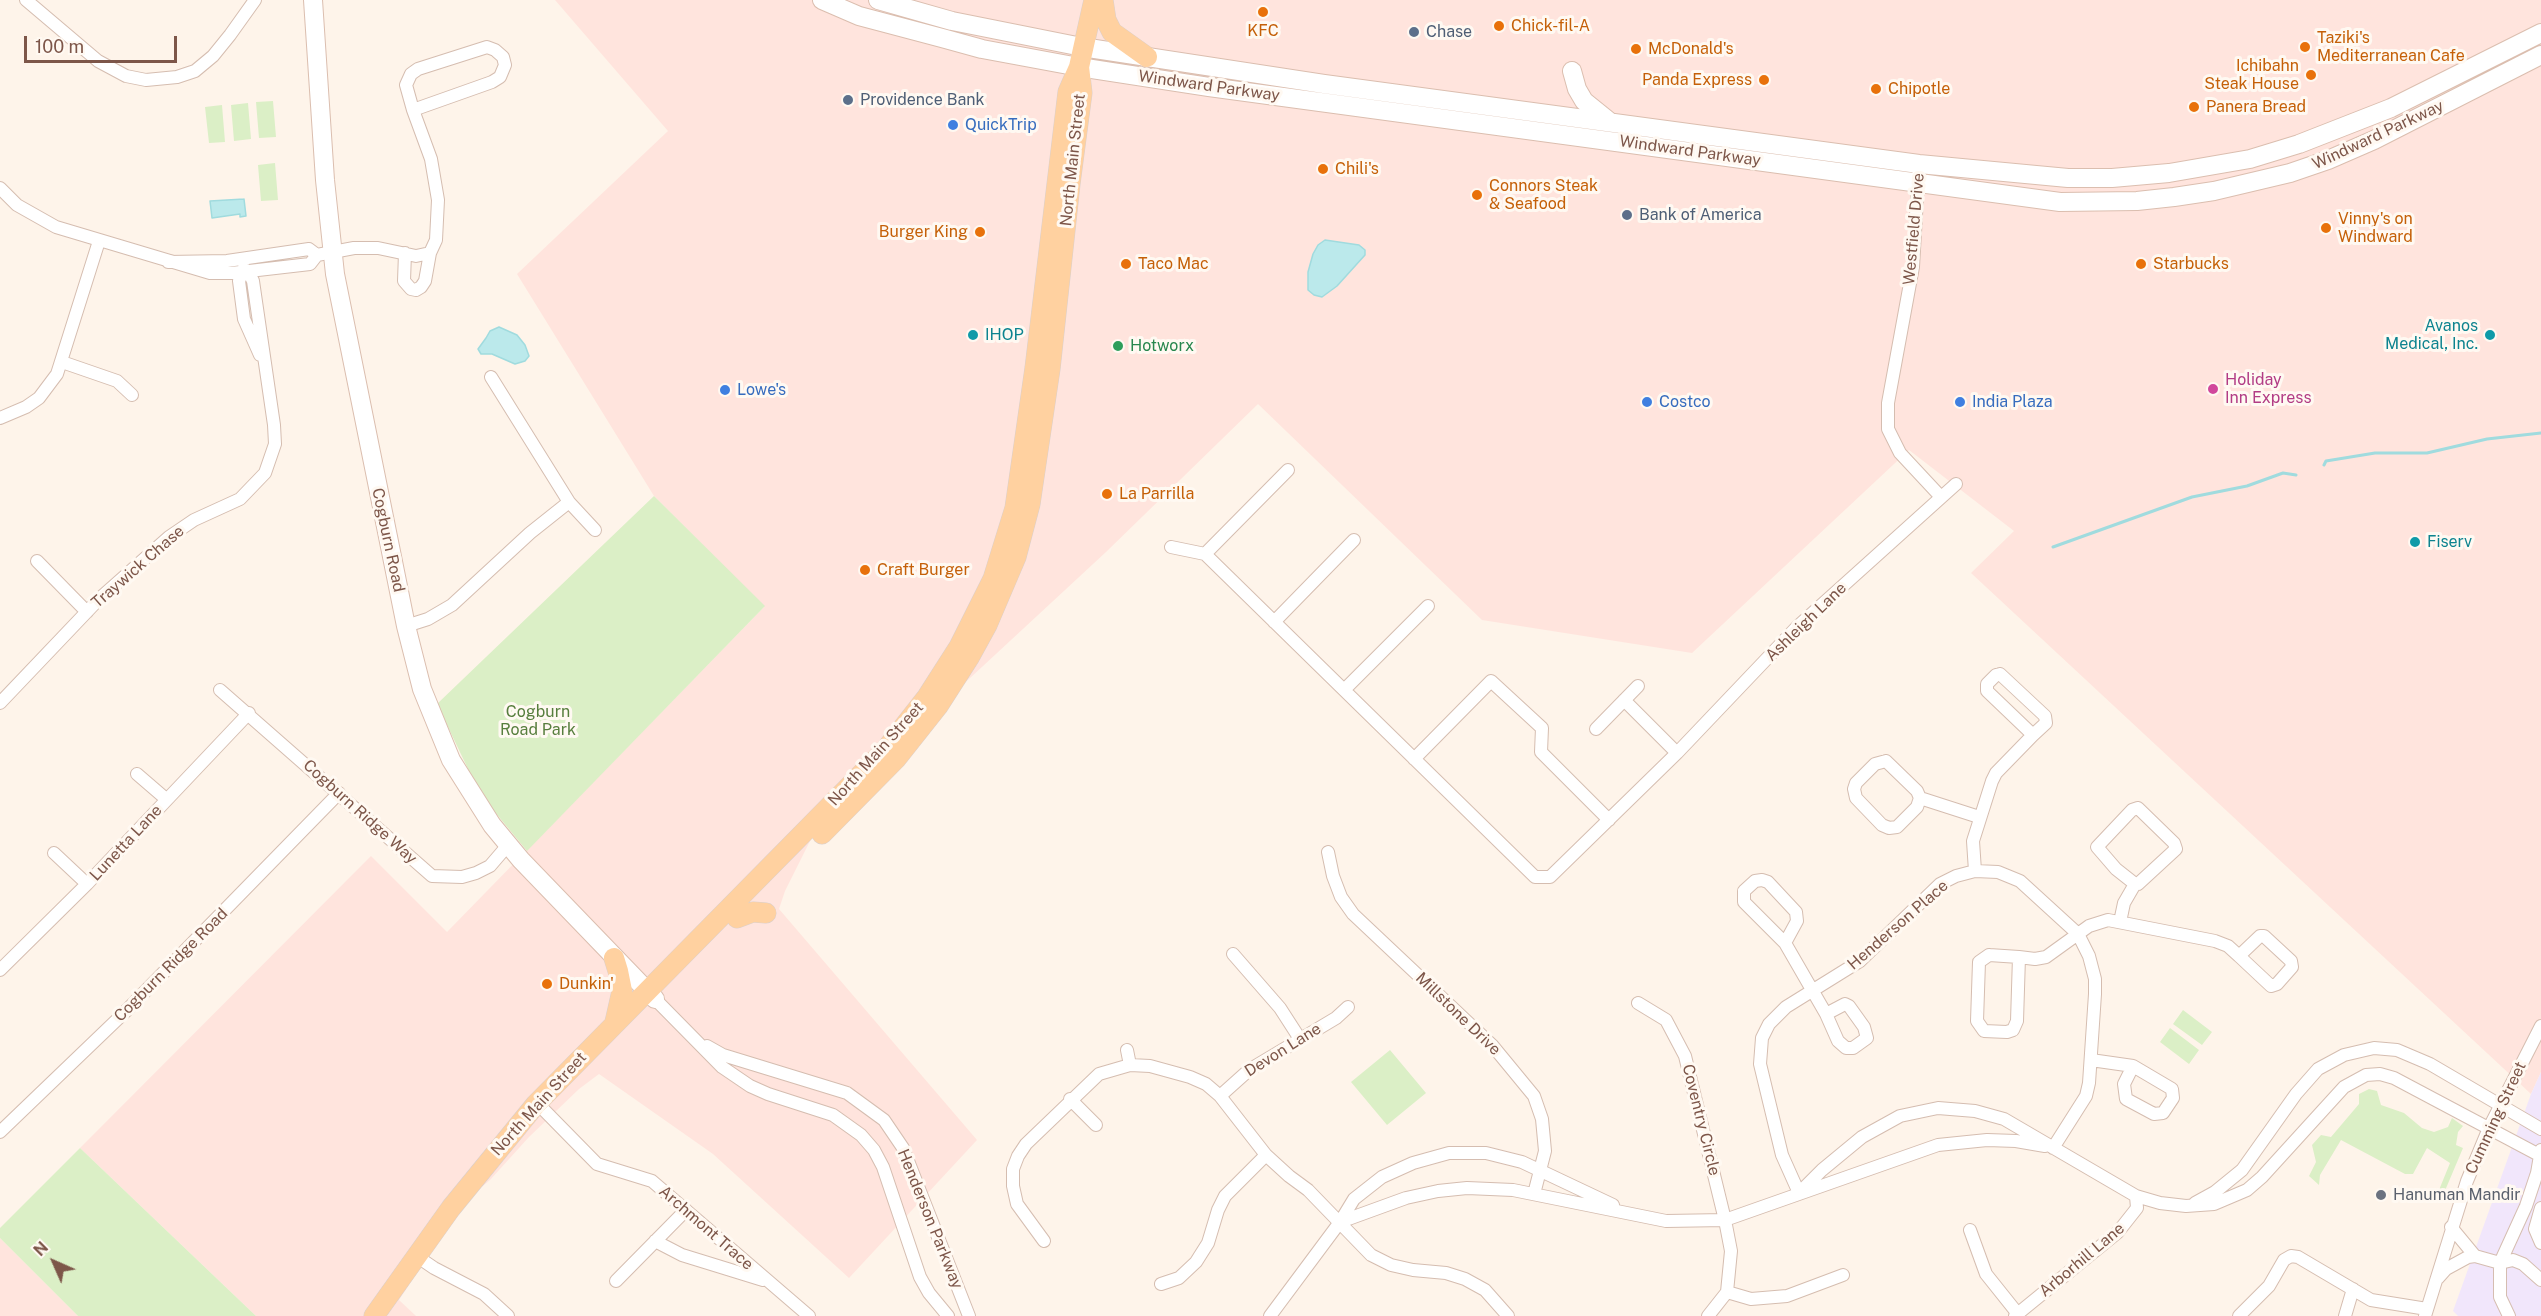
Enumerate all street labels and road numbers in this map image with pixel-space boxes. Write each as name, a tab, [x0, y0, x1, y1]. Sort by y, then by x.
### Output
street label: Windward Parkway	[1137, 67, 1281, 105]
street label: North Main Street	[1056, 93, 1090, 227]
street label: Windward Parkway	[2309, 96, 2447, 174]
street label: Windward Parkway	[1618, 132, 1762, 170]
street label: Westfield Drive	[1900, 172, 1928, 286]
street label: Cogburn Road	[368, 486, 408, 594]
street label: Traywick Chase	[88, 522, 188, 612]
street label: Ashleigh Lane	[1762, 579, 1850, 665]
street label: North Main Street	[824, 698, 928, 810]
street label: Cogburn Ridge Way	[299, 756, 421, 868]
street label: Lunetta Lane	[86, 801, 166, 885]
street label: Henderson Place	[1844, 876, 1952, 974]
street label: Cogburn Ridge Road	[110, 904, 232, 1026]
street label: Millstone Drive	[1411, 969, 1505, 1059]
street label: Devon Lane	[1241, 1019, 1325, 1081]
street label: North Main Street	[487, 1048, 591, 1160]
street label: Cumming Street	[2462, 1059, 2530, 1177]
street label: Coventry Circle	[1678, 1062, 1724, 1178]
street label: Henderson Parkway	[893, 1146, 967, 1292]
street label: Archmont Trace	[655, 1182, 757, 1274]
street label: Arborhill Lane	[2036, 1219, 2128, 1301]

